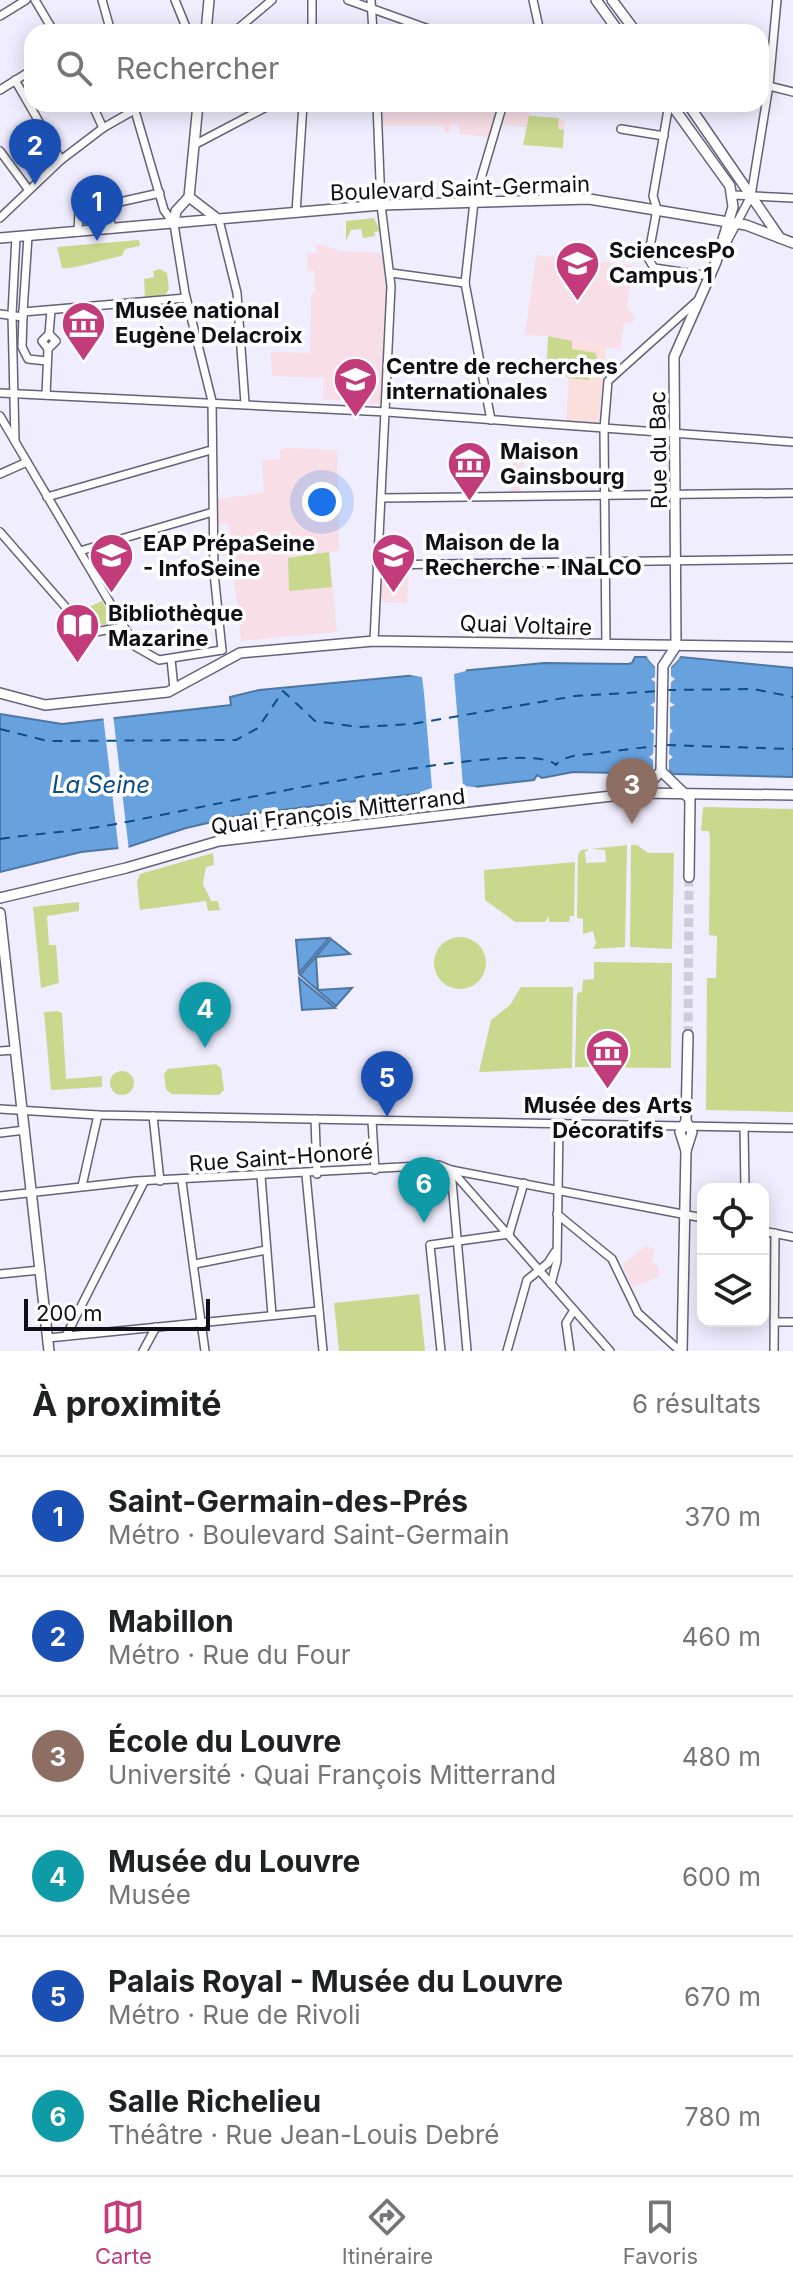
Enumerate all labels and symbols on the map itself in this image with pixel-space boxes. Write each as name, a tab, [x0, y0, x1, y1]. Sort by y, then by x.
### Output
pin: 2	[9, 119, 61, 185]
street label: Boulevard Saint-Germain	[330, 170, 590, 206]
pin: 1	[71, 175, 123, 241]
place label: SciencesPo Campus 1	[609, 237, 735, 288]
school or university icon: SciencesPo Campus 1	[554, 239, 602, 302]
place label: Musée national Eugène Delacroix	[115, 297, 303, 348]
museum icon: Musée national Eugène Delacroix	[60, 299, 108, 362]
place label: Centre de recherches internationales	[386, 353, 618, 404]
school or university icon: Centre de recherches internationales	[331, 355, 379, 418]
street label: Rue du Bac	[644, 391, 672, 509]
place label: Maison Gainsbourg	[500, 438, 625, 489]
museum icon: Maison Gainsbourg	[445, 440, 493, 503]
your location	[302, 482, 342, 522]
place label: Maison de la Recherche - INaLCO	[425, 529, 642, 580]
place label: EAP PrépaSeine - InfoSeine	[143, 530, 315, 581]
school or university icon: Maison de la Recherche - INaLCO	[370, 531, 418, 594]
school or university icon: EAP PrépaSeine - InfoSeine	[88, 532, 136, 595]
place label: Bibliothèque Mazarine	[108, 600, 243, 651]
library icon: Bibliothèque Mazarine	[53, 602, 101, 665]
street label: Quai Voltaire	[459, 610, 593, 640]
pin: 3	[606, 758, 658, 824]
water label: La Seine	[52, 770, 150, 799]
street label: Quai François Mitterrand	[209, 782, 467, 840]
pin: 4	[179, 982, 231, 1048]
museum icon: Musée des Arts Décoratifs	[584, 1028, 632, 1091]
pin: 5	[361, 1051, 413, 1117]
place label: Musée des Arts Décoratifs	[524, 1092, 692, 1143]
street label: Rue Saint-Honoré	[188, 1138, 374, 1176]
pin: 6	[398, 1157, 450, 1223]
scale bar	[24, 1295, 210, 1331]

